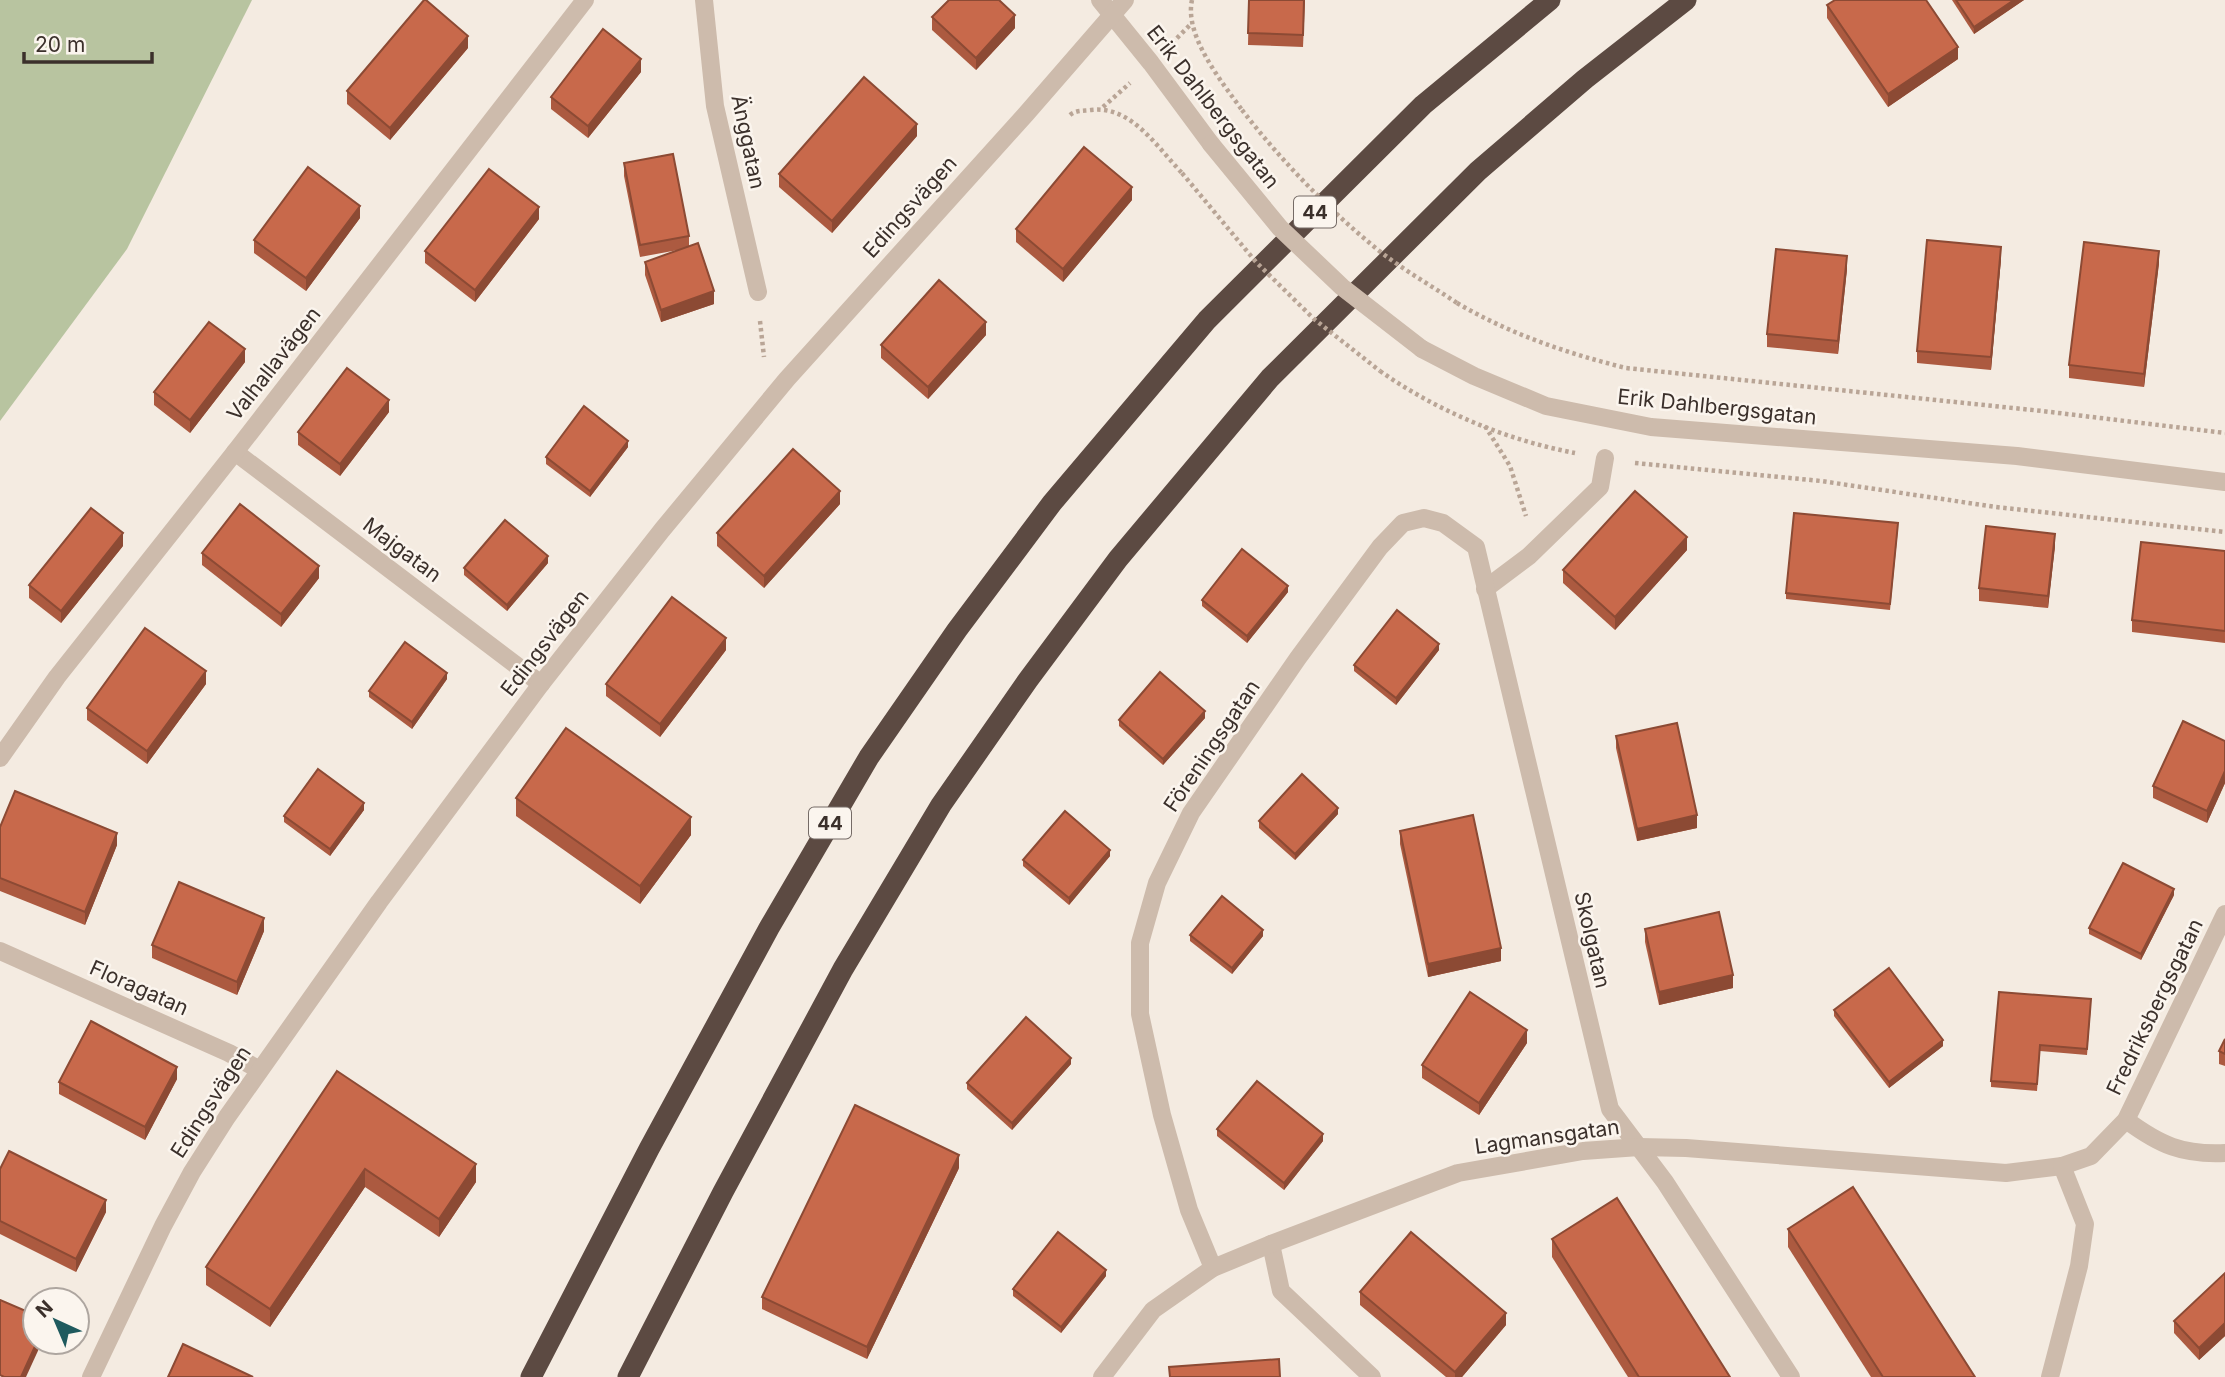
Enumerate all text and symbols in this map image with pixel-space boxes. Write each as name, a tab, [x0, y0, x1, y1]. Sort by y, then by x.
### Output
street label: Erik Dahlbergsgatan	[1142, 20, 1285, 193]
scale bar	[24, 21, 152, 65]
text: 20 m	[35, 32, 85, 57]
street label: Änggatan	[726, 92, 772, 191]
street label: Edingsvägen	[858, 151, 962, 263]
road number: 44	[1294, 196, 1336, 228]
street label: Valhallavägen	[222, 302, 326, 425]
street label: Erik Dahlbergsgatan	[1616, 384, 1818, 429]
street label: Majgatan	[358, 512, 446, 587]
street label: Edingsvägen	[495, 585, 594, 701]
street label: Föreningsgatan	[1158, 675, 1265, 816]
road number: 44	[809, 808, 851, 838]
street label: Skolgatan	[1569, 889, 1616, 990]
street label: Fredriksbergsgatan	[2101, 915, 2208, 1099]
street label: Floragatan	[86, 955, 193, 1020]
street label: Edingsvägen	[165, 1041, 256, 1162]
street label: Lagmansgatan	[1473, 1114, 1621, 1159]
north arrow	[21, 1286, 91, 1356]
text: N	[31, 1296, 58, 1322]

